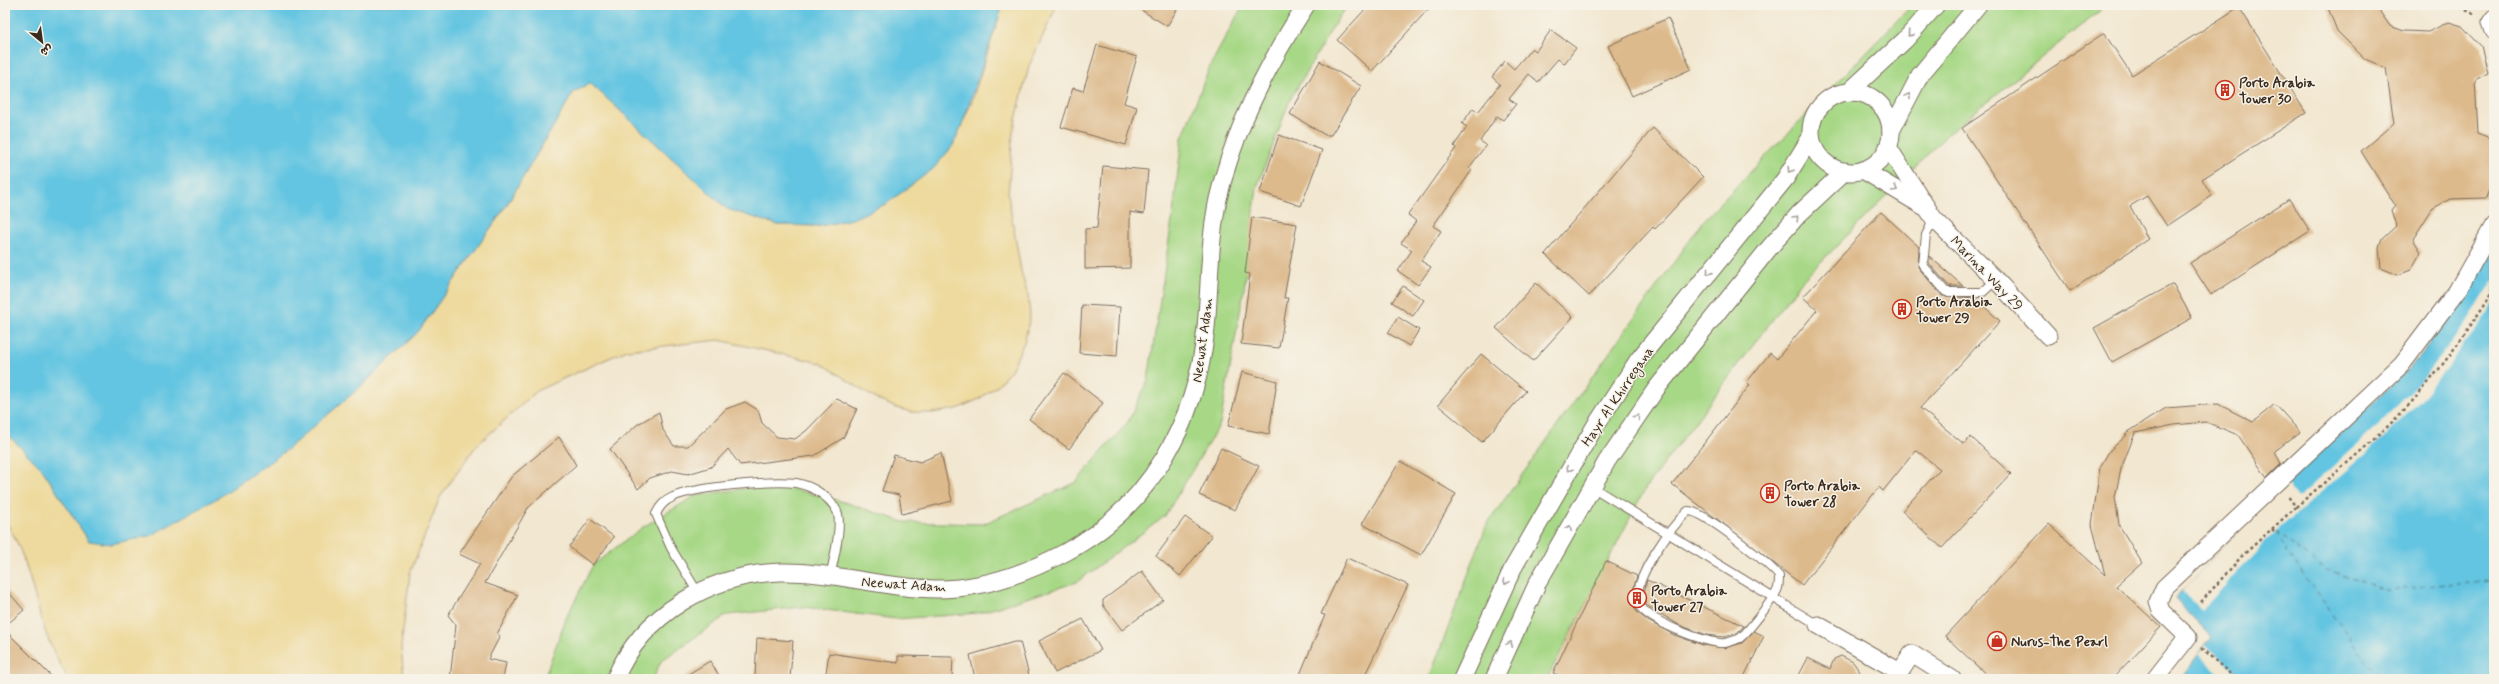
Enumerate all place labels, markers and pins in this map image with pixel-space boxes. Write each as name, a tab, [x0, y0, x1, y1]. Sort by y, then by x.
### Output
place label: Porto Arabia Tower 30	[2239, 74, 2316, 108]
building icon: Porto Arabia Tower 30	[2214, 79, 2236, 101]
place label: Porto Arabia Tower 29	[1916, 293, 1993, 327]
building icon: Porto Arabia Tower 29	[1891, 298, 1913, 320]
place label: Porto Arabia Tower 28	[1784, 477, 1861, 511]
building icon: Porto Arabia Tower 28	[1759, 482, 1781, 504]
place label: Porto Arabia Tower 27	[1651, 582, 1728, 616]
building icon: Porto Arabia Tower 27	[1626, 587, 1648, 609]
shop icon: Nurus-The Pearl	[1986, 630, 2008, 652]
place label: Nurus-The Pearl	[2011, 633, 2108, 651]

